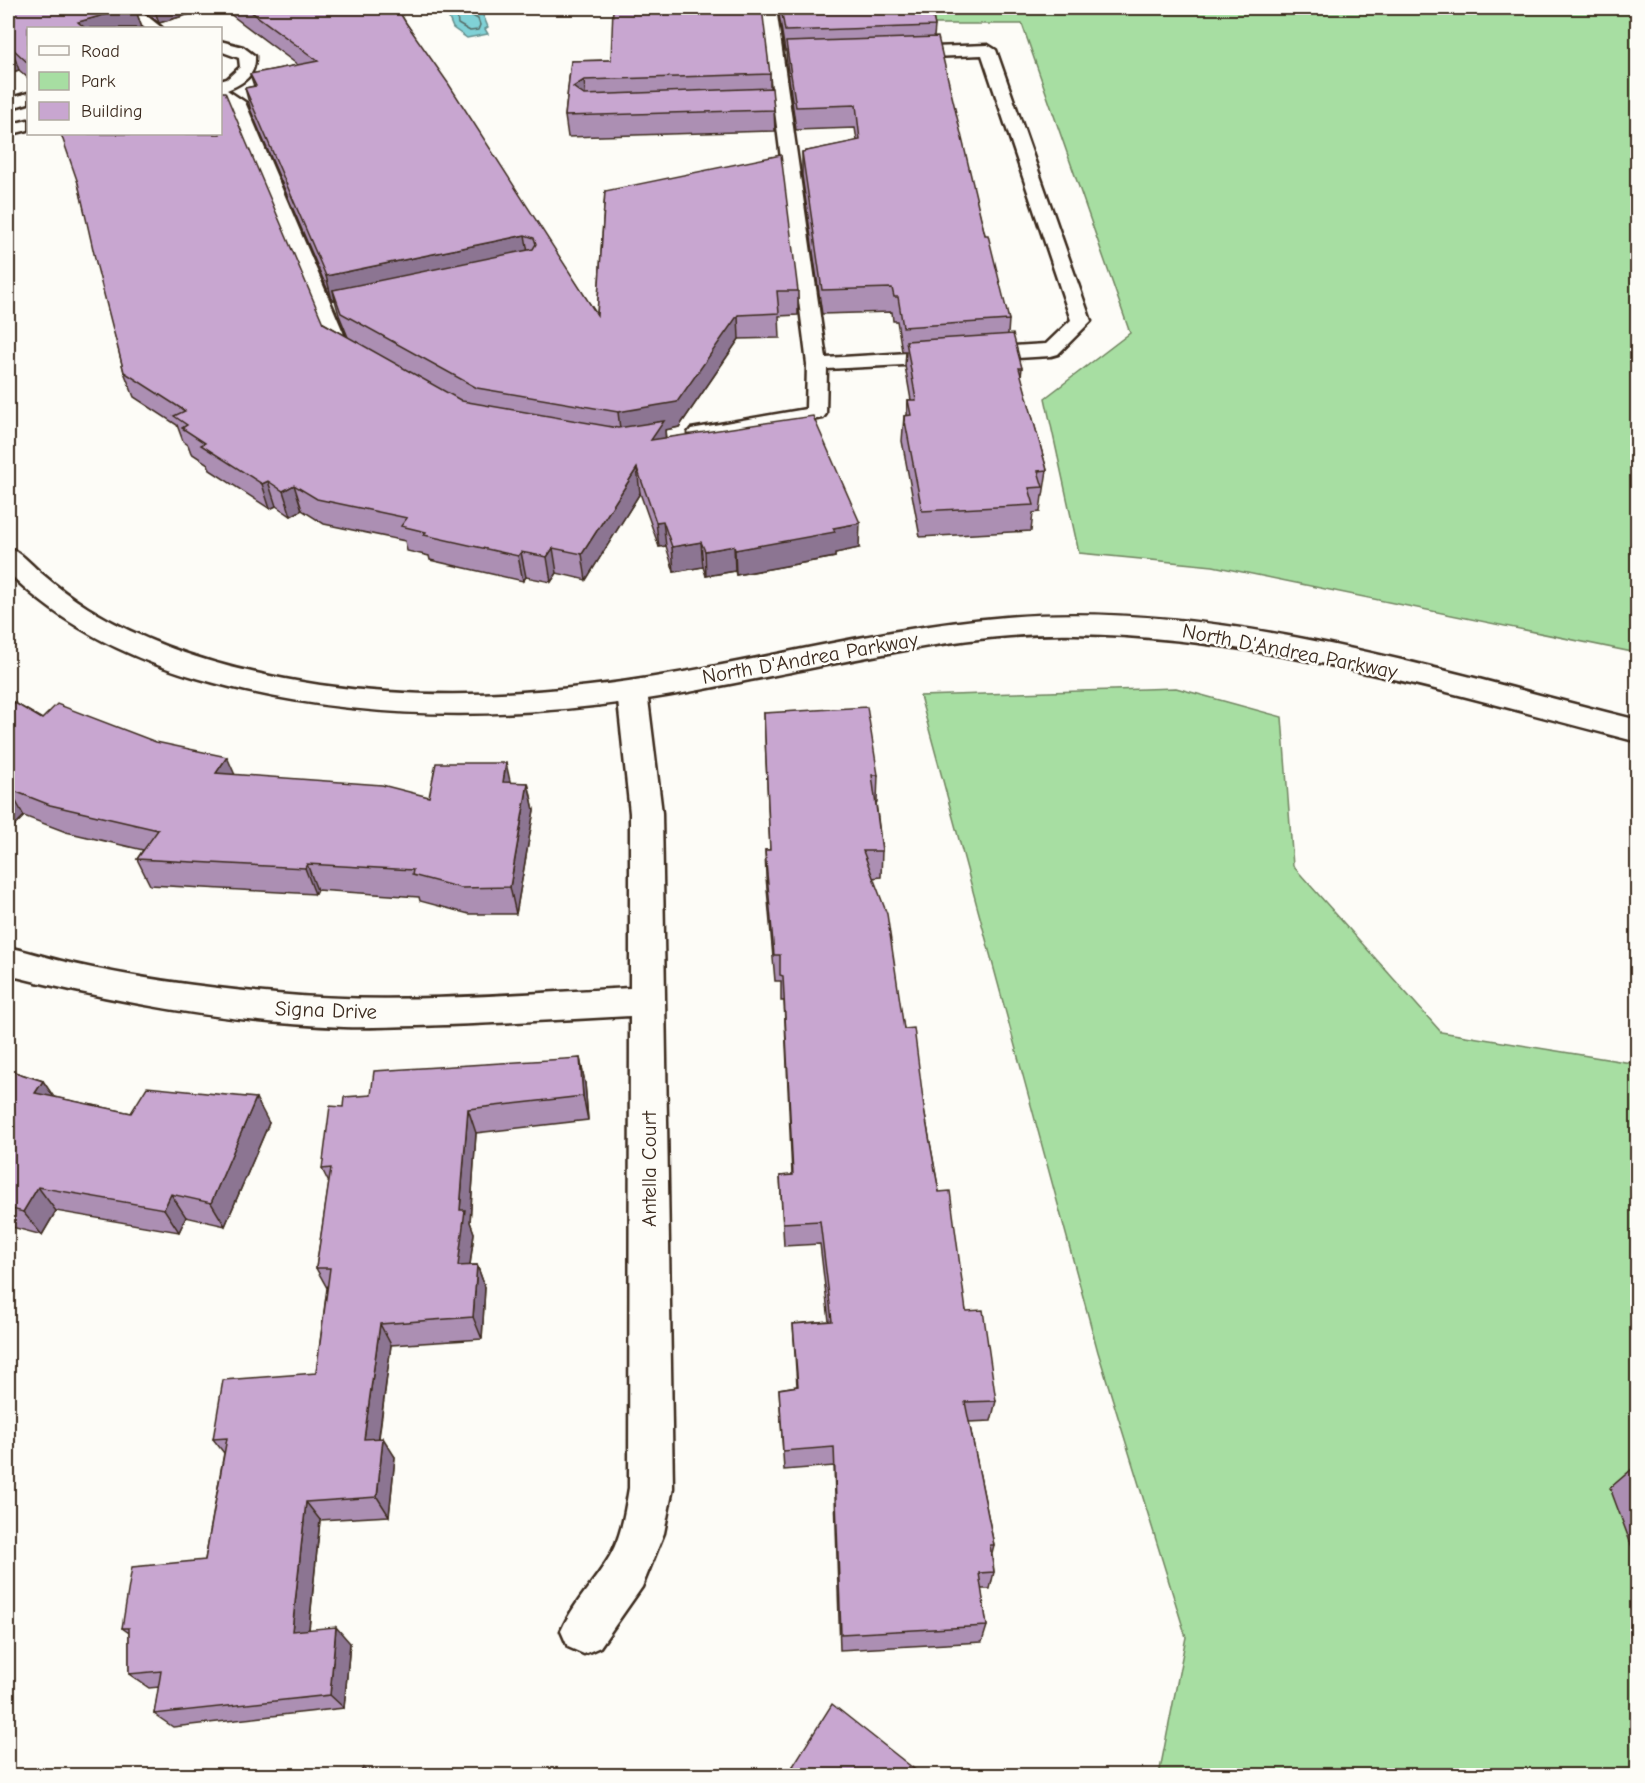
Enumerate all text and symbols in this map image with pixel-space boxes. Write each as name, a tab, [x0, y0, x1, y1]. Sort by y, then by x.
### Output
legend	[27, 27, 222, 135]
text: Road	[81, 41, 120, 62]
text: Park	[81, 71, 116, 92]
text: Building	[81, 101, 143, 122]
street label: North D'Andrea Parkway	[1180, 618, 1400, 684]
street label: North D'Andrea Parkway	[700, 627, 920, 689]
street label: Signa Drive	[275, 996, 377, 1024]
street label: Antella Court	[637, 1110, 661, 1227]

